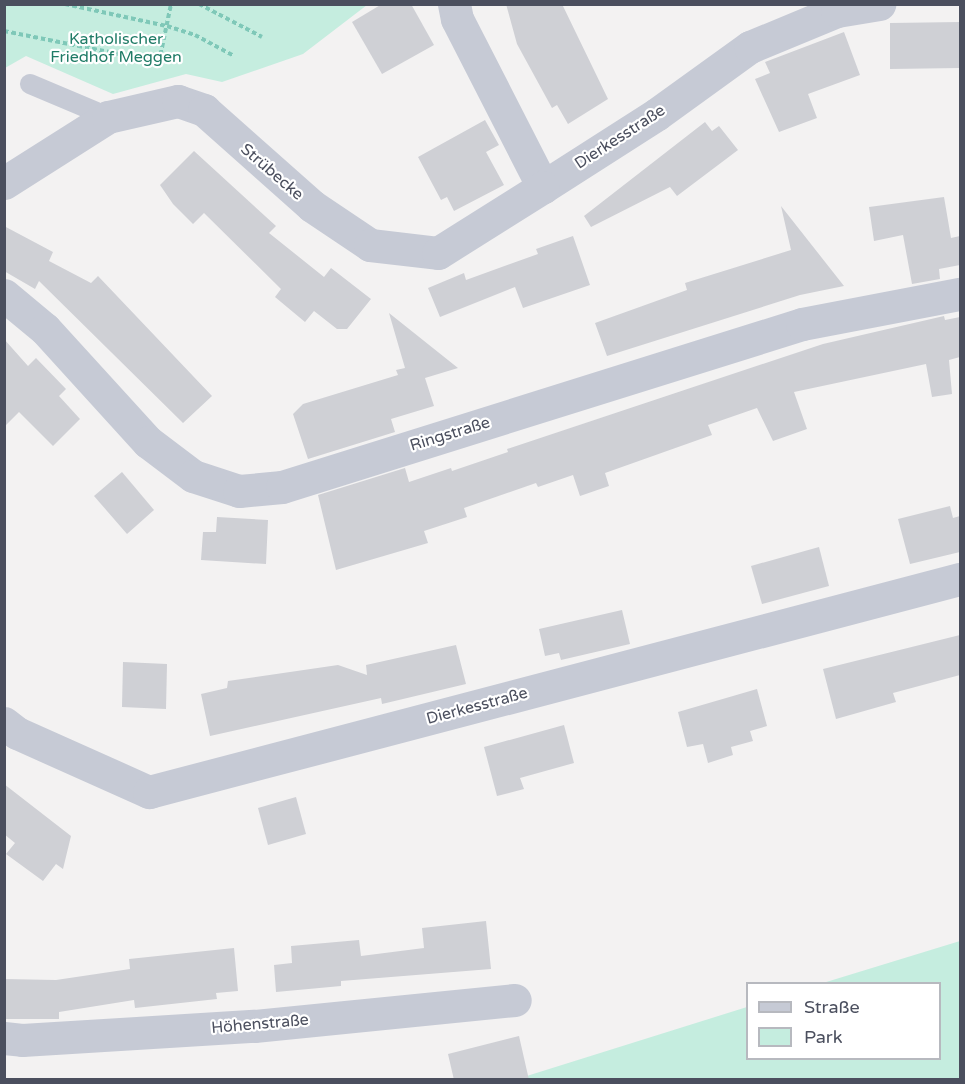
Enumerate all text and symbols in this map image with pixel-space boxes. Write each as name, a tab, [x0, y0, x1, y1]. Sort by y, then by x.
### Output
park label: Katholischer Friedhof Meggen	[50, 29, 182, 67]
street label: Dierkesstraße	[571, 101, 669, 173]
street label: Strübecke	[237, 140, 307, 204]
street label: Ringstraße	[408, 413, 492, 455]
street label: Dierkesstraße	[424, 683, 530, 729]
legend	[746, 982, 941, 1060]
text: Straße	[804, 996, 860, 1018]
street label: Höhenstraße	[210, 1010, 310, 1038]
text: Park	[804, 1026, 842, 1048]

